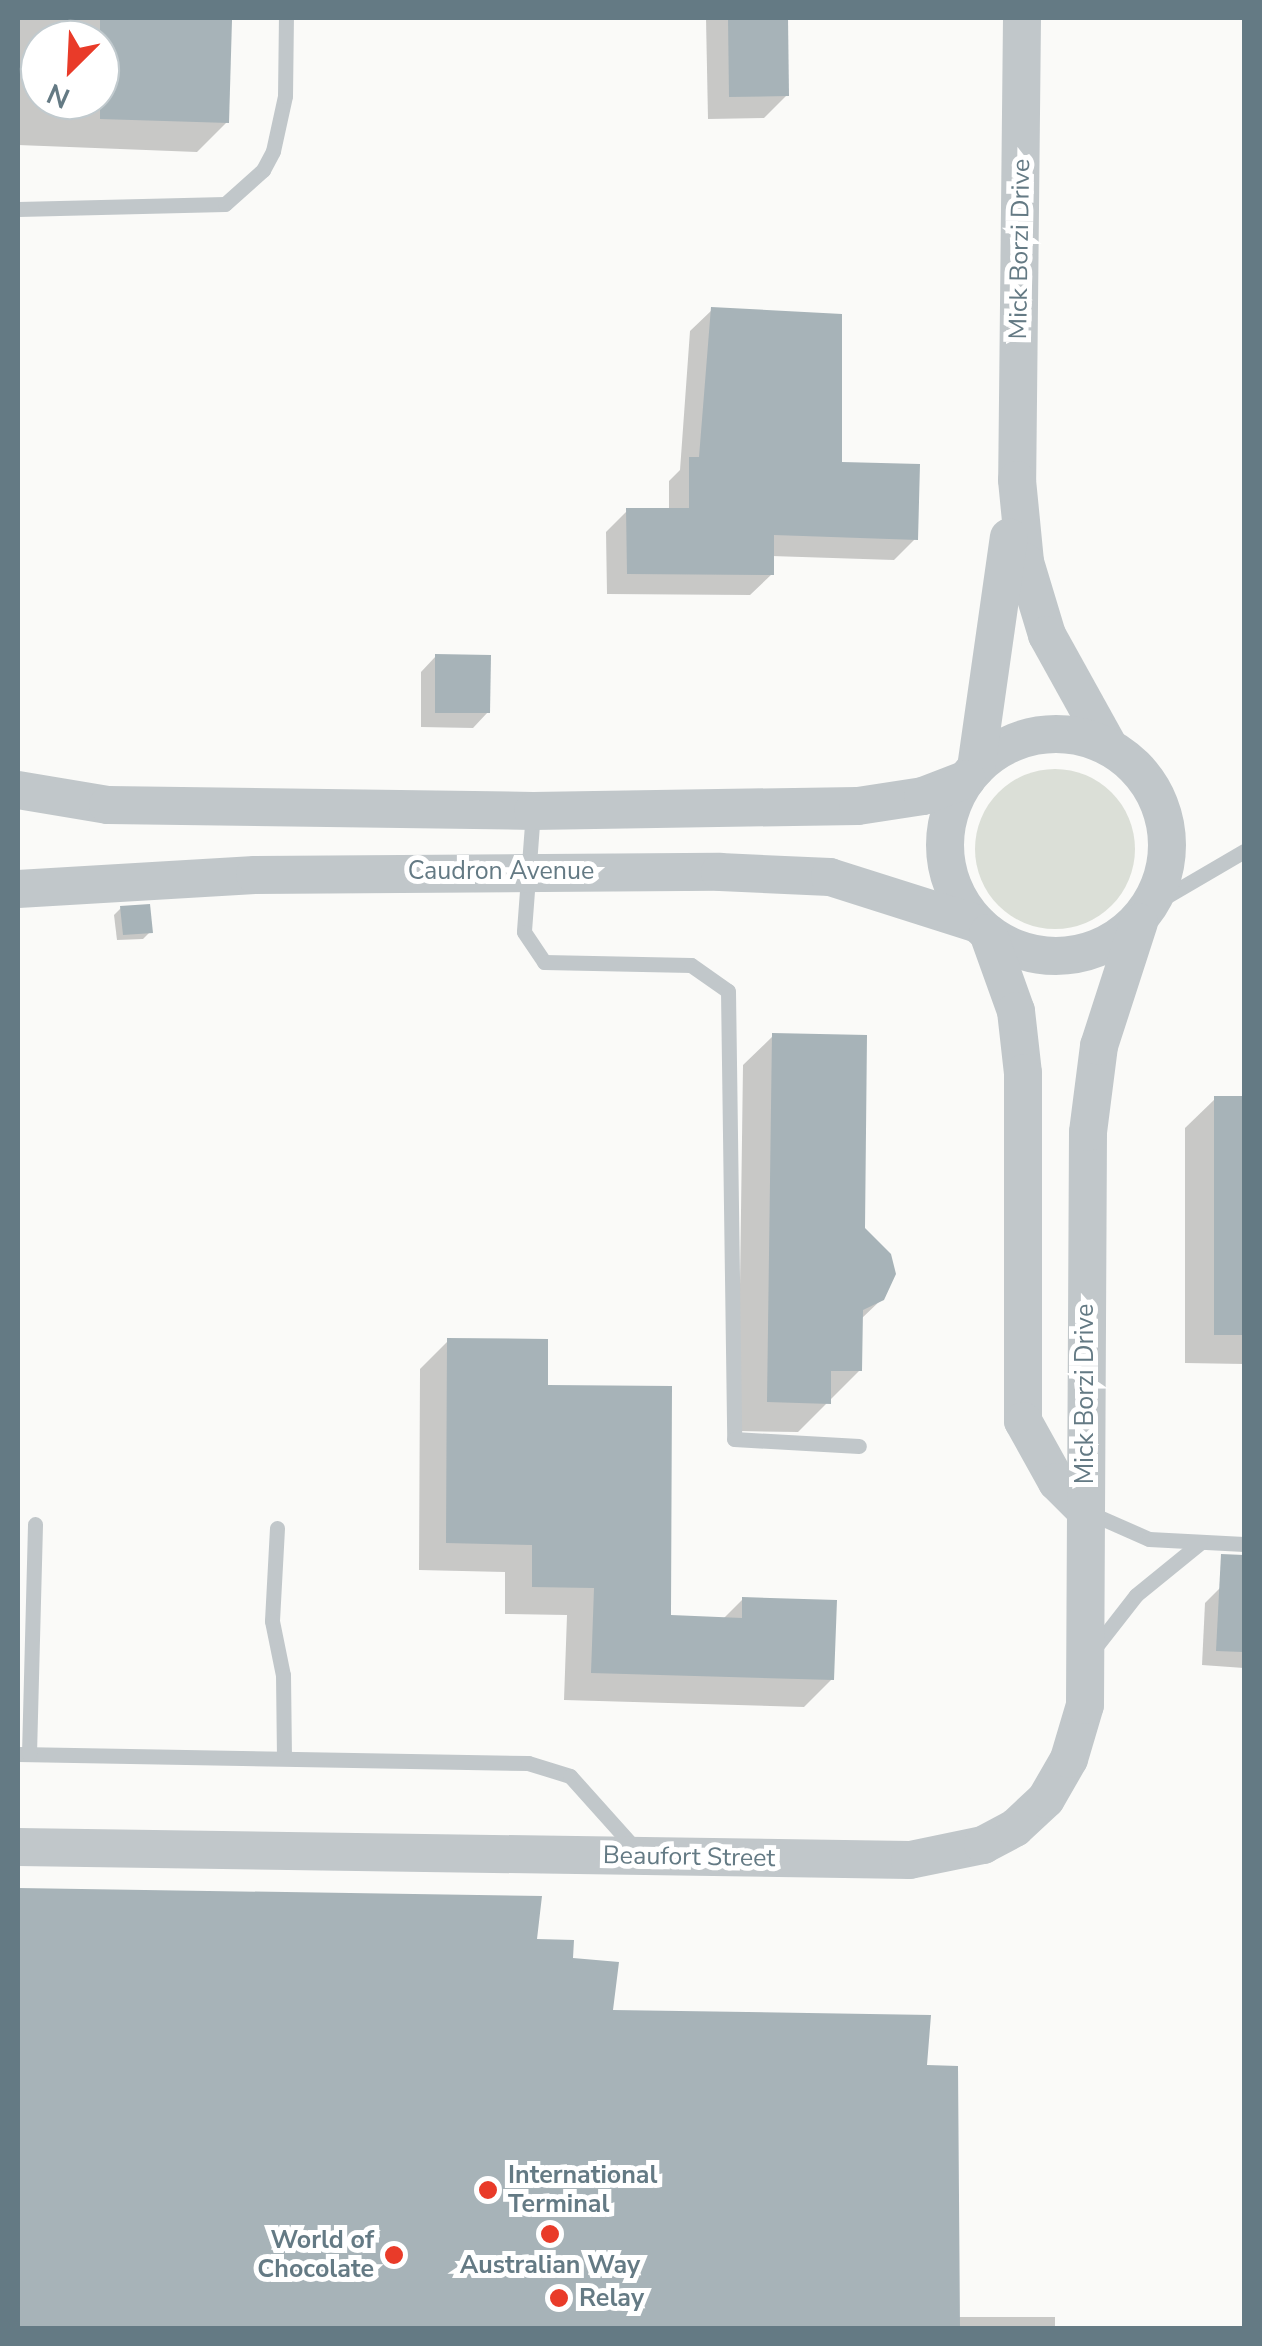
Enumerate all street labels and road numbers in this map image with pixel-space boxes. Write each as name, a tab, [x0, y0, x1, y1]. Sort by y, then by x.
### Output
street label: Mick Borzi Drive	[1003, 158, 1037, 340]
street label: Caudron Avenue	[408, 856, 594, 886]
street label: Mick Borzi Drive	[1070, 1304, 1100, 1484]
street label: Beaufort Street	[603, 1840, 775, 1874]

